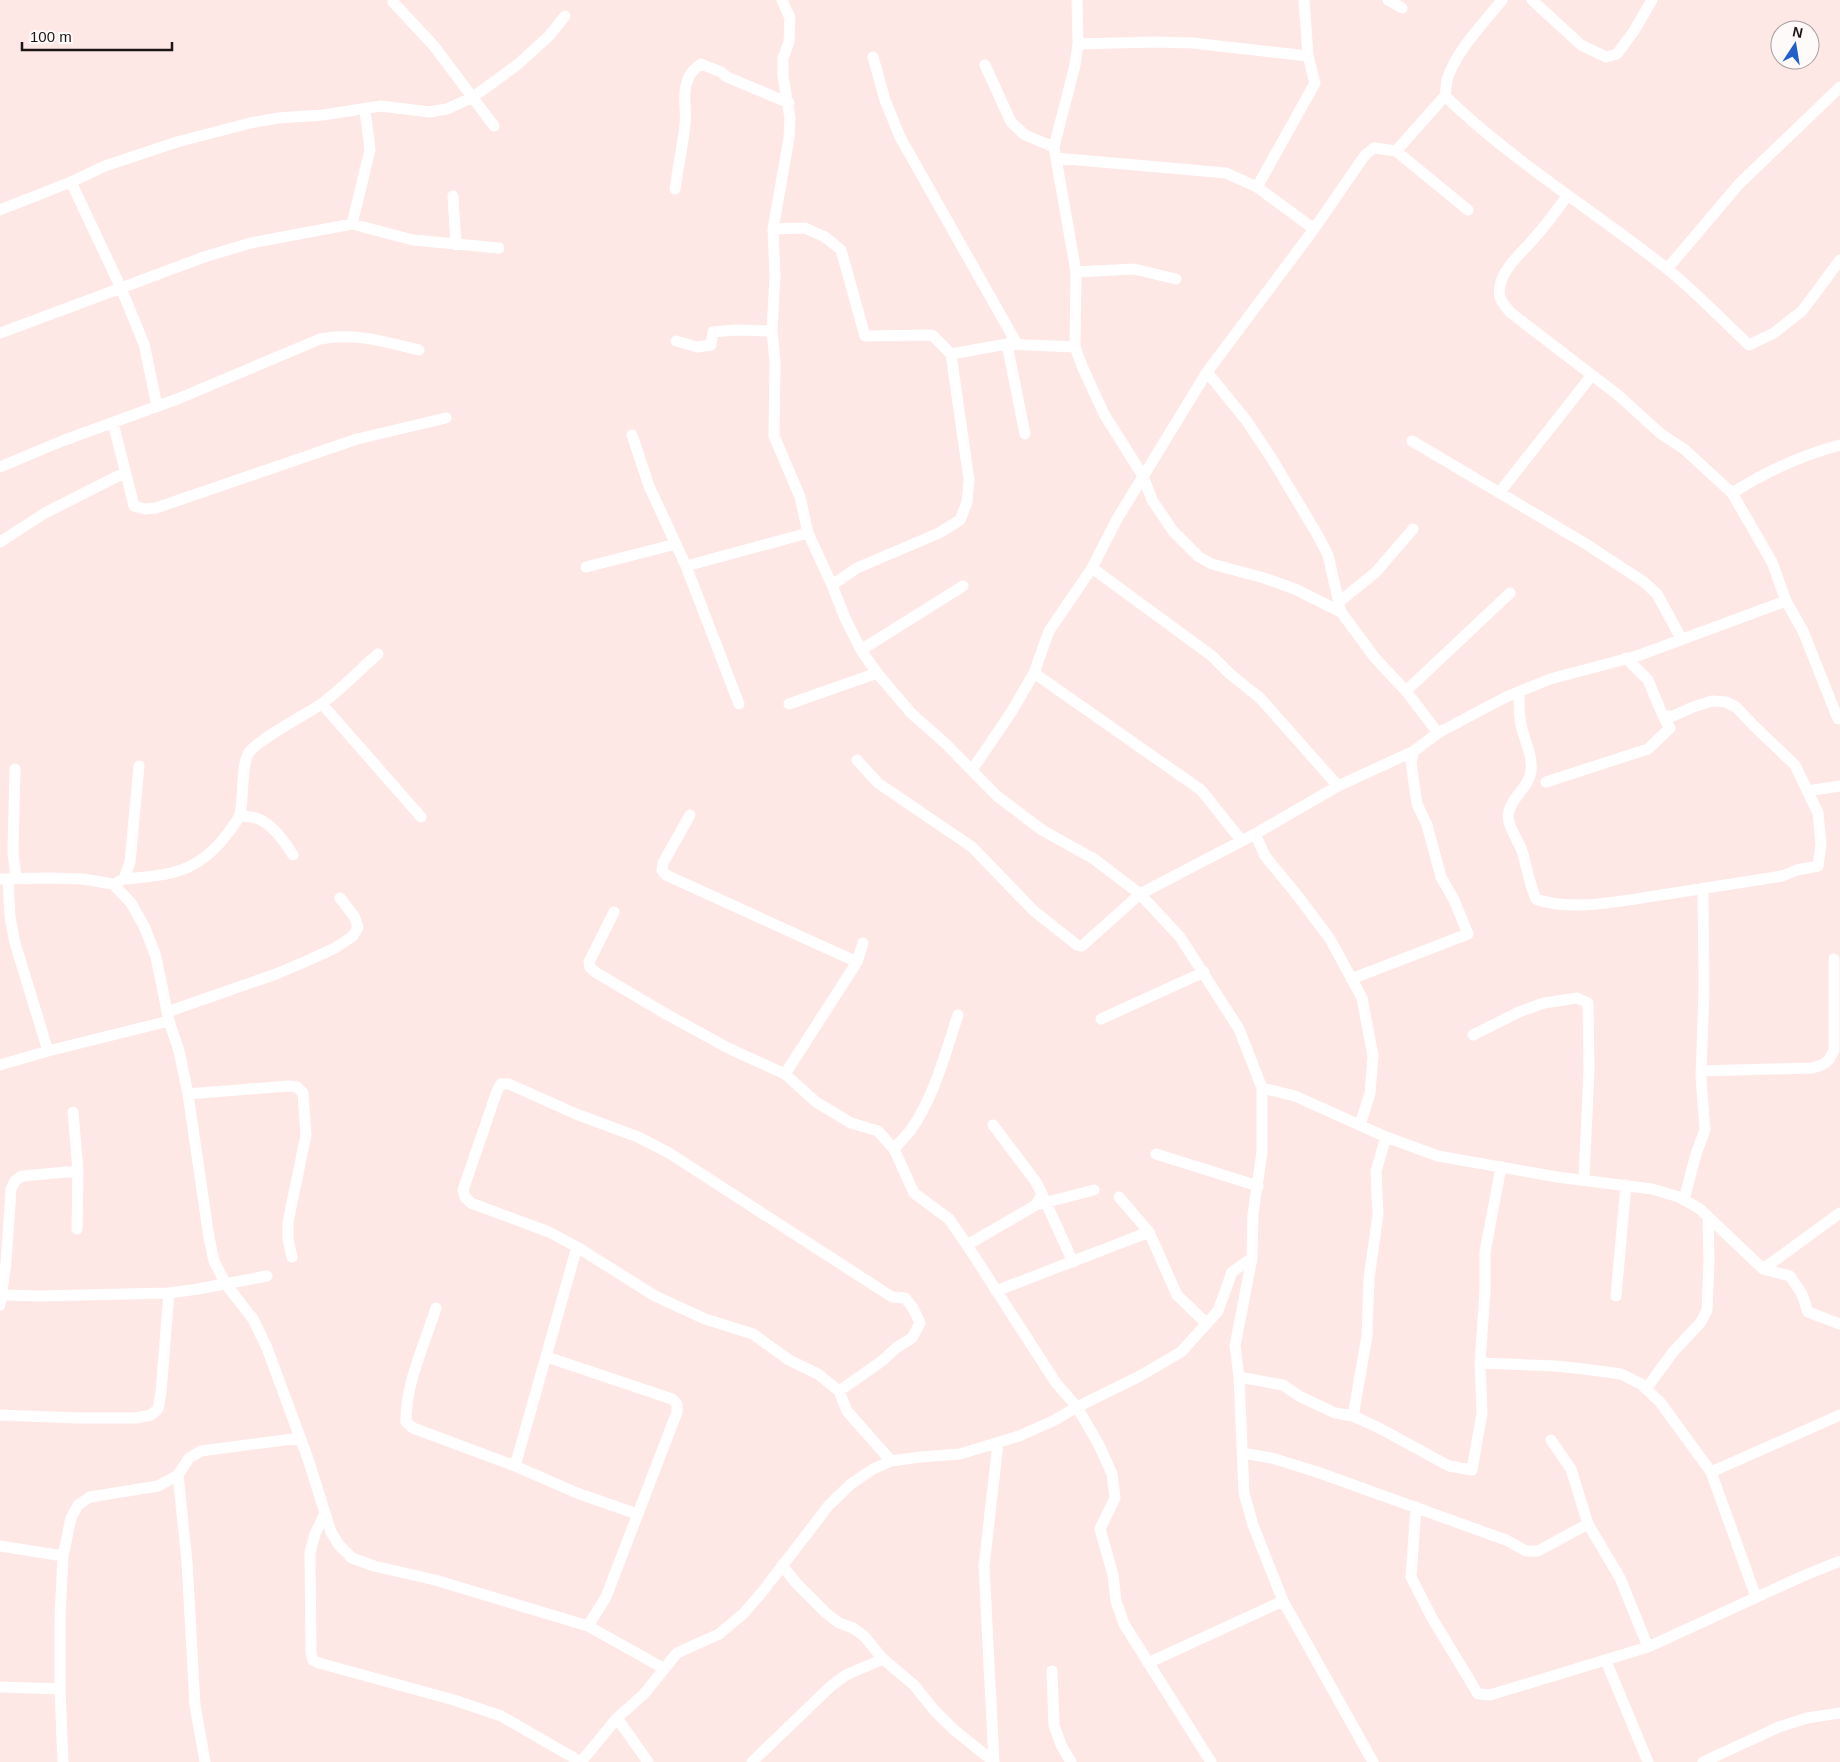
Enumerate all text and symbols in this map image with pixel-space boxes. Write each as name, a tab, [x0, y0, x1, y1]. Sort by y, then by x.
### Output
scale bar	[22, 20, 172, 52]
north arrow	[1770, 20, 1820, 70]
text: N	[1791, 23, 1804, 41]
text: 100 m	[30, 28, 72, 45]

